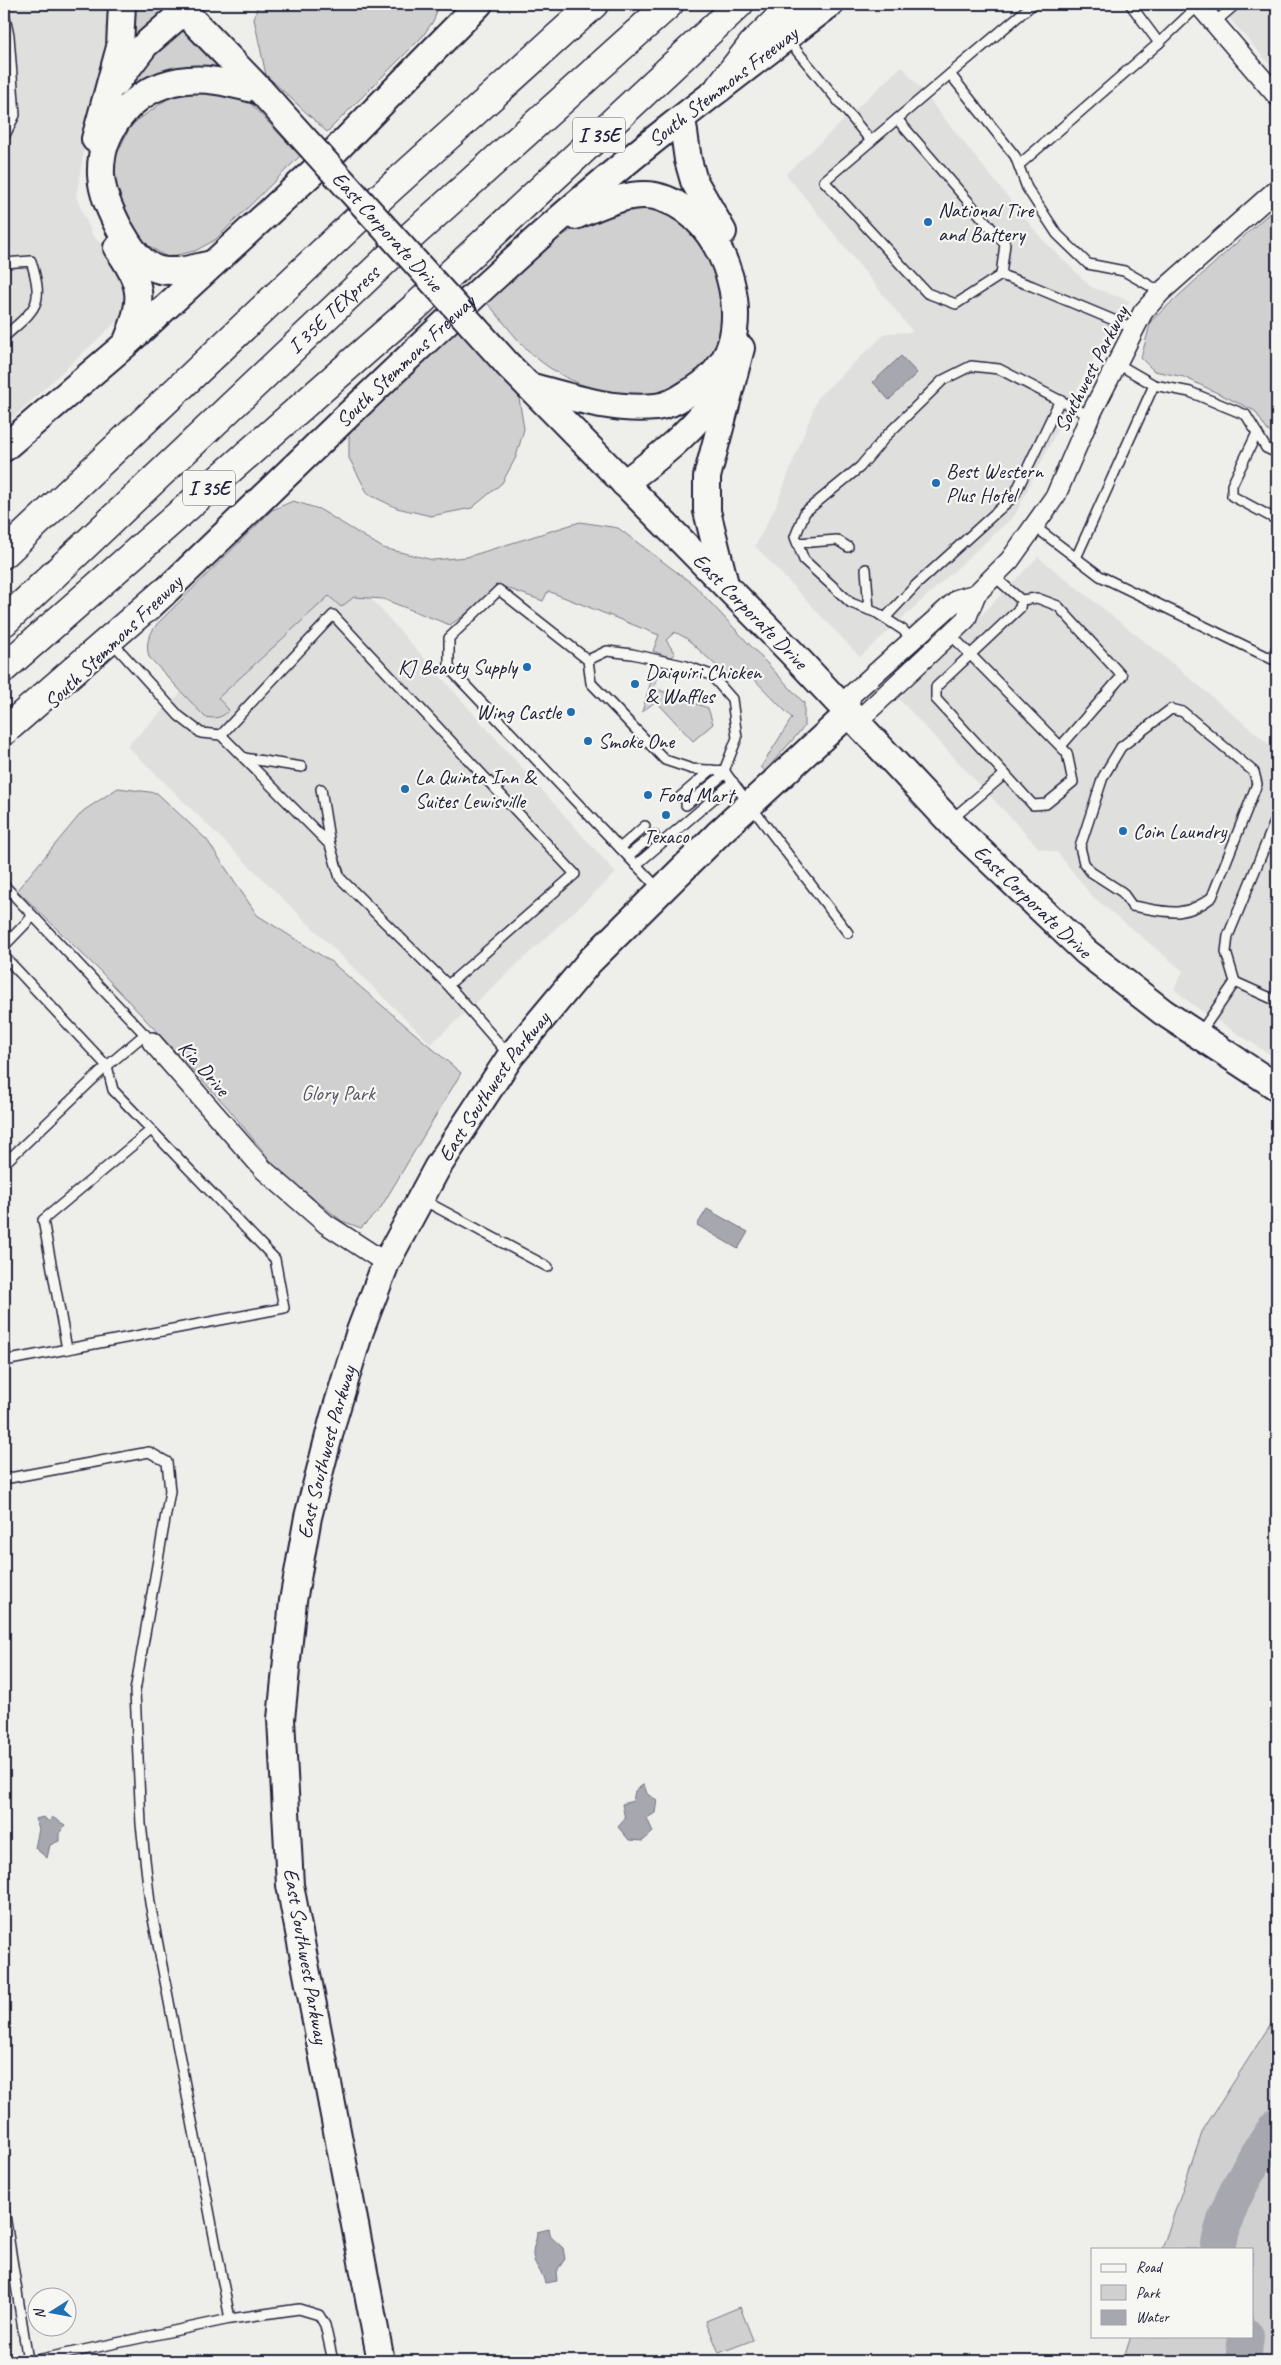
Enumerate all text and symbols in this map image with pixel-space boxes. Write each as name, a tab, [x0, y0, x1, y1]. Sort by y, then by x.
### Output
street label: South Stemmons Freeway	[643, 19, 804, 153]
road number: I 35E	[573, 118, 625, 152]
street label: East Corporate Drive	[327, 166, 450, 299]
place label: National Tire and Battery	[938, 197, 1034, 247]
marker: National Tire and Battery	[922, 216, 934, 228]
street label: I 35E TEXpress	[282, 259, 386, 359]
street label: South Stemmons Freeway	[330, 288, 482, 433]
street label: Southwest Parkway	[1048, 300, 1135, 437]
place label: Best Western Plus Hotel	[946, 458, 1044, 508]
road number: I 35E	[183, 470, 235, 506]
marker: Best Western Plus Hotel	[930, 477, 942, 489]
street label: East Corporate Drive	[688, 547, 815, 676]
street label: South Stemmons Freeway	[39, 568, 189, 715]
place label: KJ Beauty Supply	[398, 654, 519, 680]
place label: Daiquiri Chicken & Waffles	[645, 659, 763, 709]
marker: KJ Beauty Supply	[521, 661, 533, 673]
marker: Daiquiri Chicken & Waffles	[629, 678, 641, 690]
place label: Wing Castle	[476, 699, 562, 725]
marker: Wing Castle	[565, 706, 577, 718]
place label: Smoke One	[598, 728, 675, 754]
marker: Smoke One	[582, 735, 594, 747]
place label: La Quinta Inn & Suites Lewisville	[415, 764, 537, 814]
place label: Food Mart	[658, 782, 737, 808]
marker: La Quinta Inn & Suites Lewisville	[399, 783, 411, 795]
marker: Food Mart	[642, 789, 654, 801]
marker: Texaco	[660, 809, 672, 821]
place label: Coin Laundry	[1133, 818, 1228, 844]
place label: Texaco	[644, 823, 690, 849]
marker: Coin Laundry	[1117, 825, 1129, 837]
street label: East Corporate Drive	[968, 839, 1099, 965]
street label: East Southwest Parkway	[432, 1005, 557, 1166]
street label: Kia Drive	[173, 1035, 237, 1103]
park label: Glory Park	[301, 1080, 376, 1106]
street label: East Southwest Parkway	[291, 1361, 362, 1541]
street label: East Southwest Parkway	[278, 1866, 335, 2047]
legend	[1091, 2248, 1254, 2338]
text: Road	[1136, 2258, 1163, 2277]
text: Park	[1136, 2284, 1161, 2303]
north arrow	[28, 2288, 78, 2338]
text: N	[30, 2306, 49, 2320]
text: Water	[1136, 2308, 1170, 2327]

